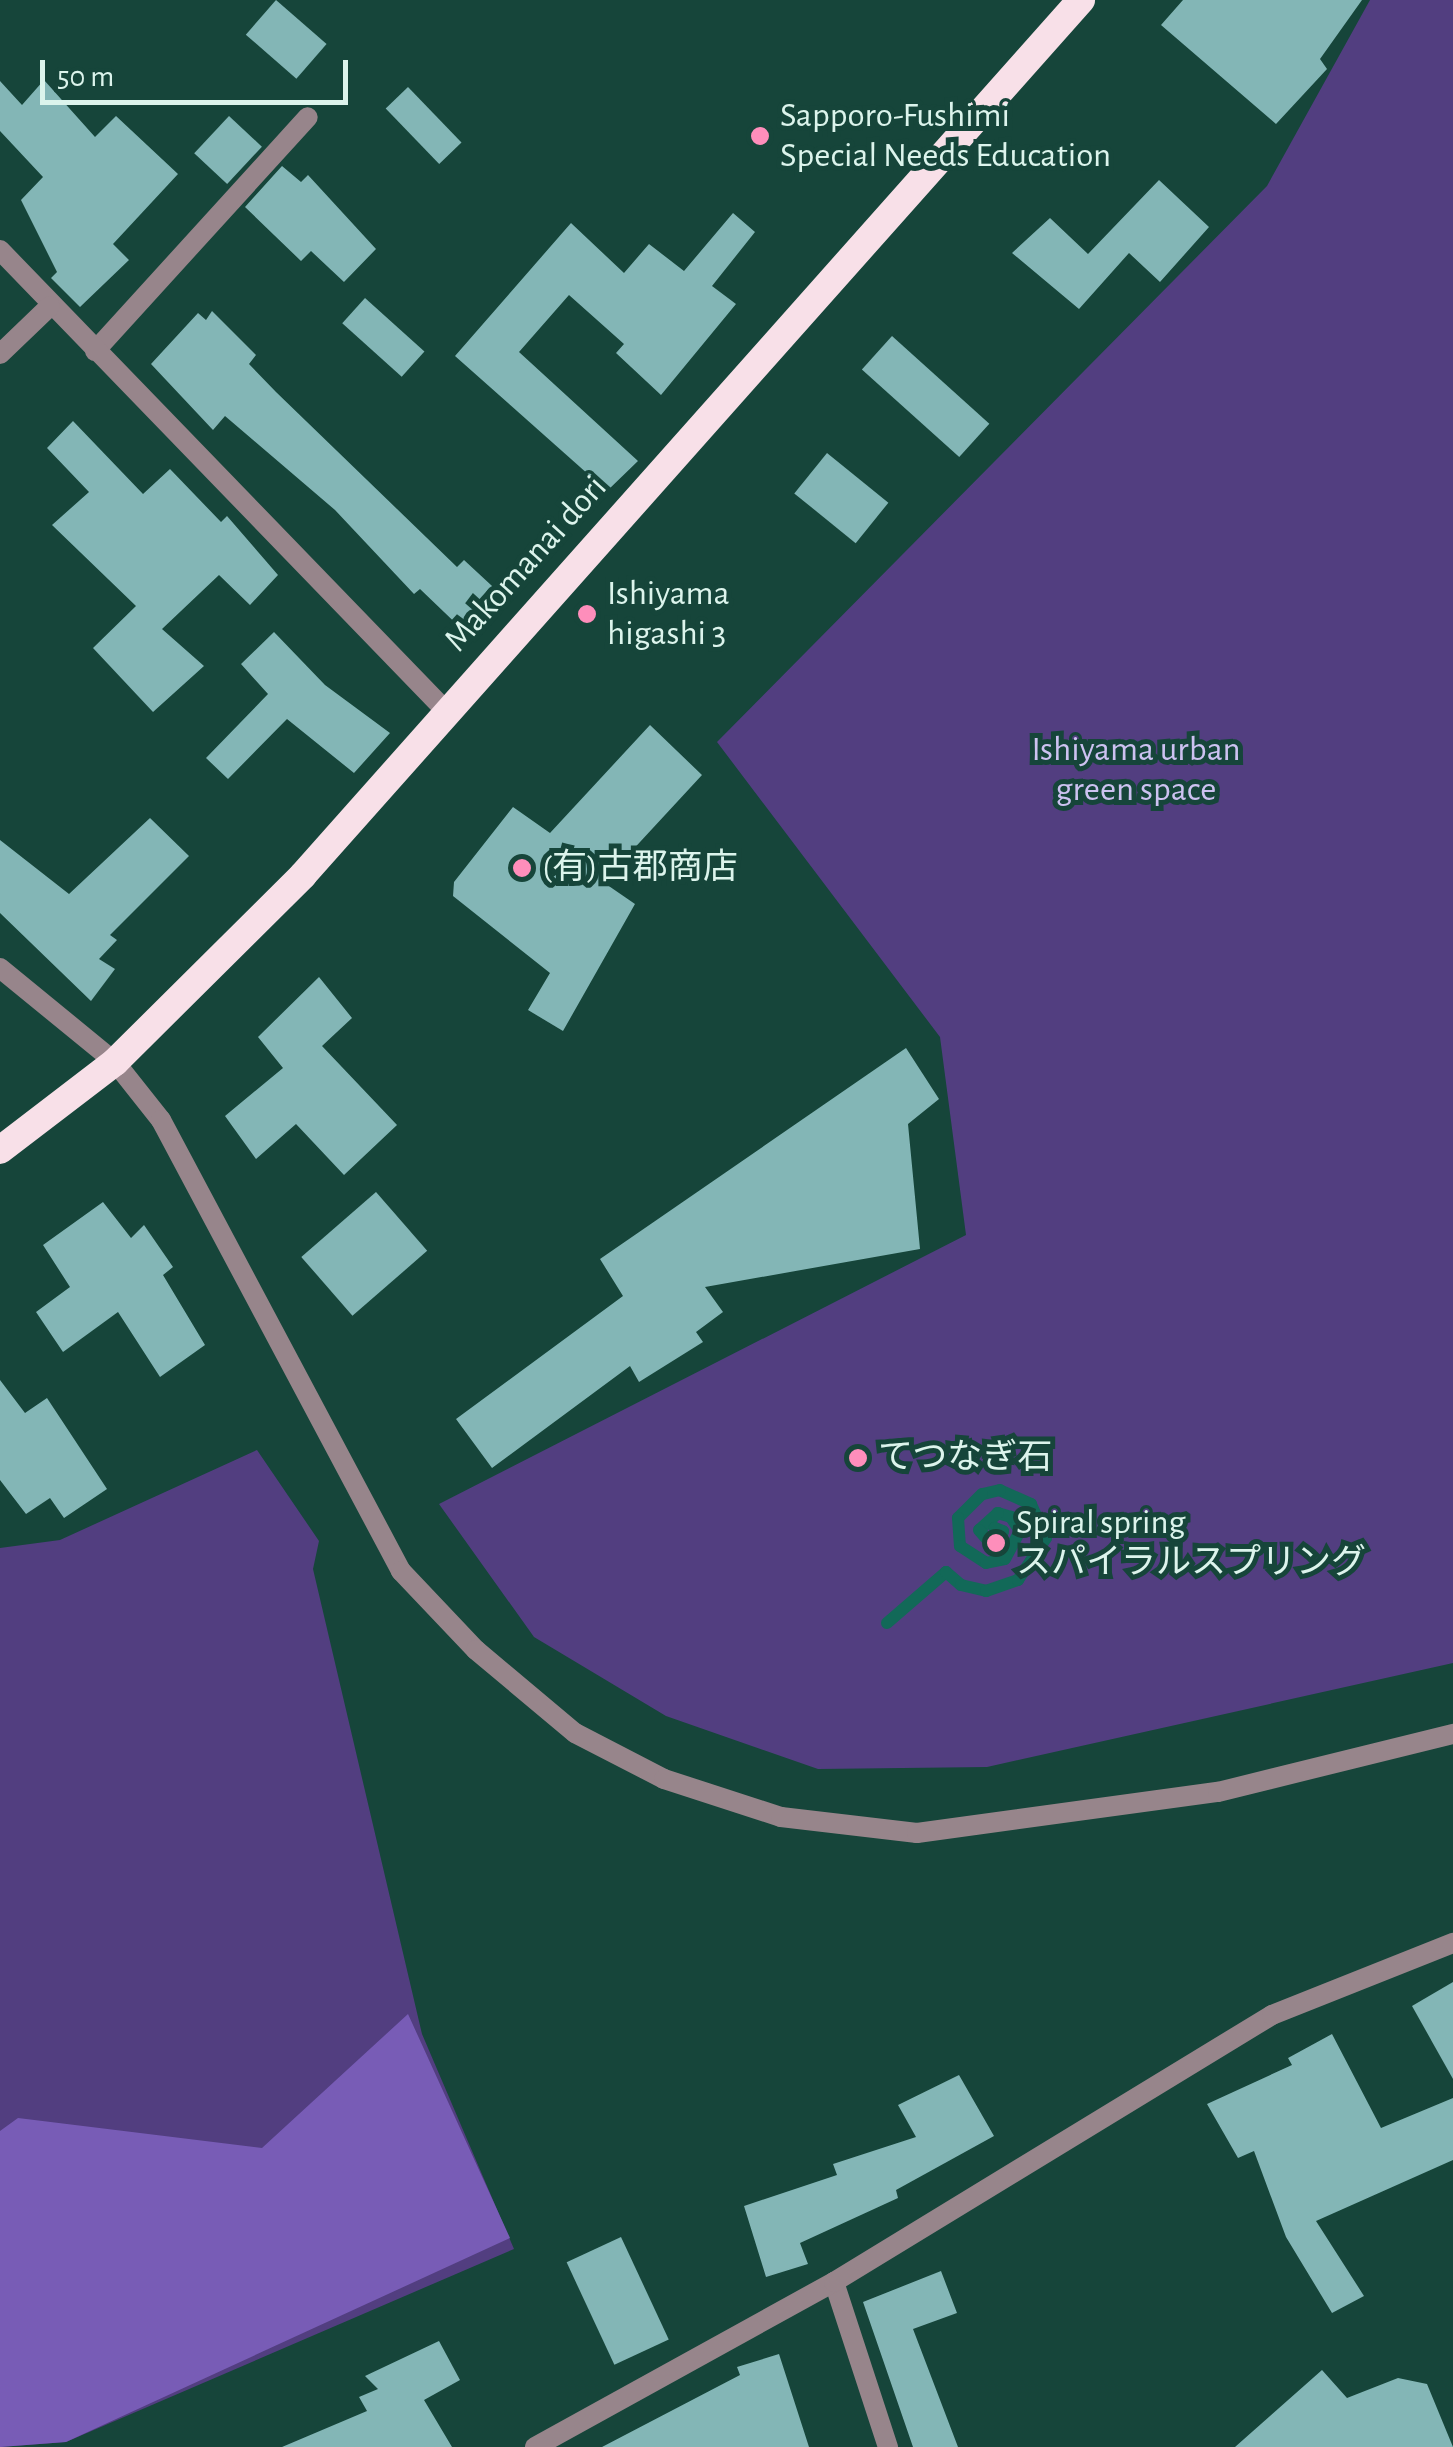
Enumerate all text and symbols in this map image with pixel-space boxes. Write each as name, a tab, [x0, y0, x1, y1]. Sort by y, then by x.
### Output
scale bar	[45, 40, 352, 102]
text: 50 m	[57, 62, 114, 92]
place label: Sapporo-Fushimi Special Needs Education	[780, 95, 1111, 177]
marker: Sapporo-Fushimi Special Needs Education	[749, 125, 771, 147]
street label: Makomanai dori	[436, 467, 616, 661]
place label: Ishiyama higashi 3	[607, 573, 730, 655]
marker: Ishiyama higashi 3	[576, 603, 598, 625]
park label: Ishiyama urban green space	[1031, 729, 1241, 811]
place label: (有)古郡商店	[542, 847, 738, 889]
marker: (有)古郡商店	[511, 857, 533, 879]
place label: てつなぎ石	[878, 1437, 1053, 1479]
marker: てつなぎ石	[847, 1447, 869, 1469]
place label: Spiral spring スパイラルスプリング	[1016, 1502, 1366, 1584]
marker: Spiral spring スパイラルスプリング	[985, 1532, 1007, 1554]

